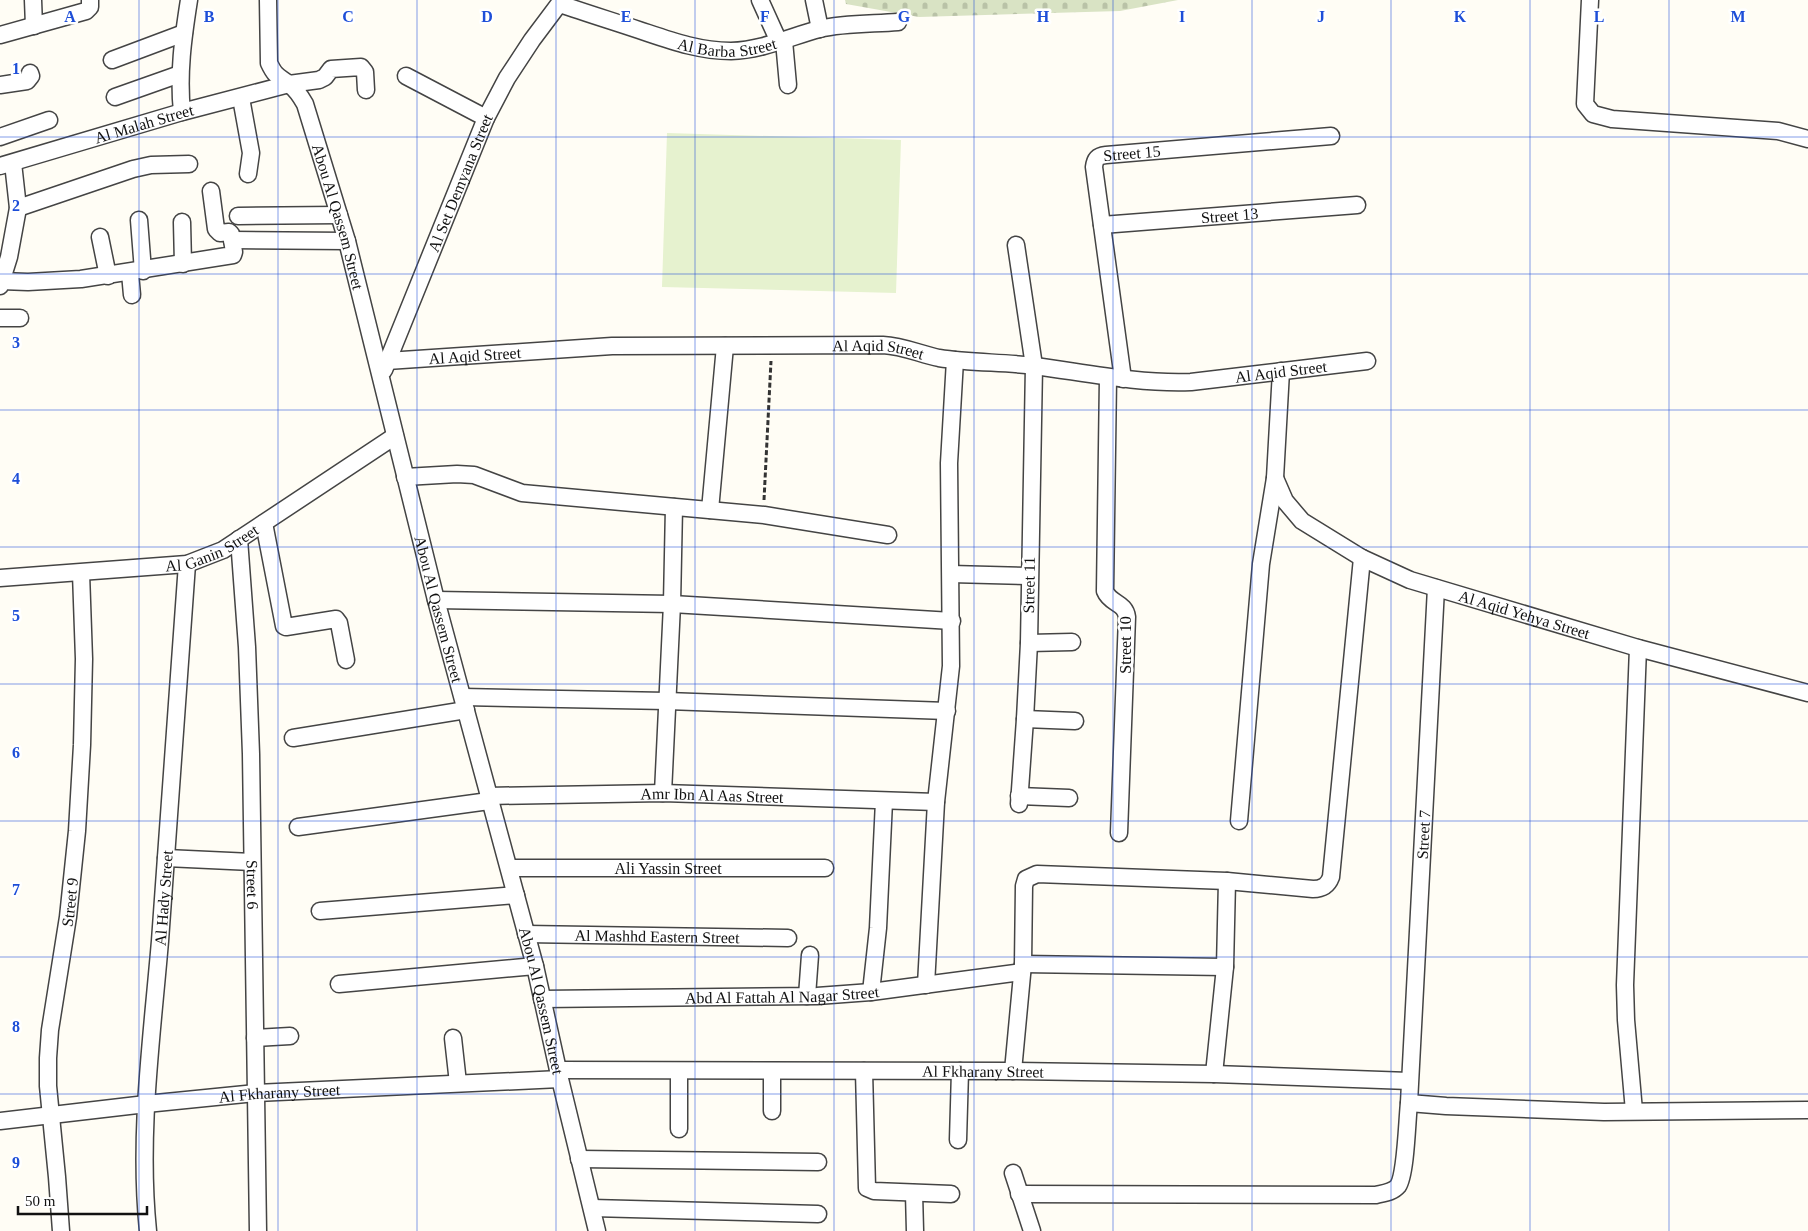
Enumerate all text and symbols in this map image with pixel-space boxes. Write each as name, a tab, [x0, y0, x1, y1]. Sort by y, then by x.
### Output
text: A	[64, 8, 76, 25]
text: B	[204, 8, 215, 25]
text: C	[342, 8, 354, 25]
text: D	[481, 8, 493, 25]
text: E	[621, 8, 631, 25]
text: F	[760, 8, 770, 25]
text: G	[898, 8, 911, 25]
text: H	[1037, 8, 1050, 25]
text: I	[1179, 8, 1185, 25]
text: J	[1317, 8, 1325, 25]
text: K	[1454, 8, 1467, 25]
text: L	[1594, 8, 1604, 25]
text: M	[1730, 8, 1746, 25]
street label: Al Barba Street	[676, 34, 779, 60]
text: 1	[12, 60, 20, 77]
street label: Al Malah Street	[92, 101, 196, 146]
street label: Al Set Demyana Street	[424, 110, 496, 254]
street label: Abou Al Qassem Street	[309, 142, 367, 292]
street label: Street 15	[1103, 142, 1161, 164]
text: 2	[12, 197, 20, 214]
street label: Street 13	[1200, 204, 1259, 226]
text: 3	[12, 334, 20, 351]
street label: Al Aqid Street	[832, 336, 927, 362]
street label: Al Aqid Street	[428, 344, 522, 367]
street label: Al Aqid Street	[1234, 357, 1328, 385]
text: 4	[12, 470, 20, 487]
street label: Al Ganin Street	[165, 520, 262, 574]
street label: Abou Al Qassem Street	[412, 534, 466, 685]
street label: Street 11	[1020, 556, 1038, 614]
street label: Al Aqid Yehya Street	[1457, 587, 1593, 642]
text: 5	[12, 607, 20, 624]
street label: Street 10	[1117, 616, 1134, 674]
text: 6	[12, 744, 20, 761]
street label: Amr Ibn Al Aas Street	[640, 784, 784, 805]
street label: Street 7	[1413, 810, 1433, 860]
street label: Al Hady Street	[151, 849, 175, 946]
street label: Street 6	[244, 860, 262, 909]
street label: Ali Yassin Street	[614, 860, 722, 877]
street label: Street 9	[58, 877, 81, 928]
text: 7	[12, 881, 20, 898]
street label: Abou Al Qassem Street	[516, 925, 567, 1076]
street label: Al Mashhd Eastern Street	[574, 926, 740, 946]
street label: Abd Al Fattah Al Nagar Street	[685, 982, 881, 1006]
text: 8	[12, 1018, 20, 1035]
street label: Al Fkharany Street	[922, 1062, 1045, 1080]
street label: Al Fkharany Street	[218, 1081, 341, 1105]
text: 9	[12, 1154, 20, 1171]
scale bar	[18, 1184, 146, 1216]
text: 50 m	[25, 1193, 56, 1209]

